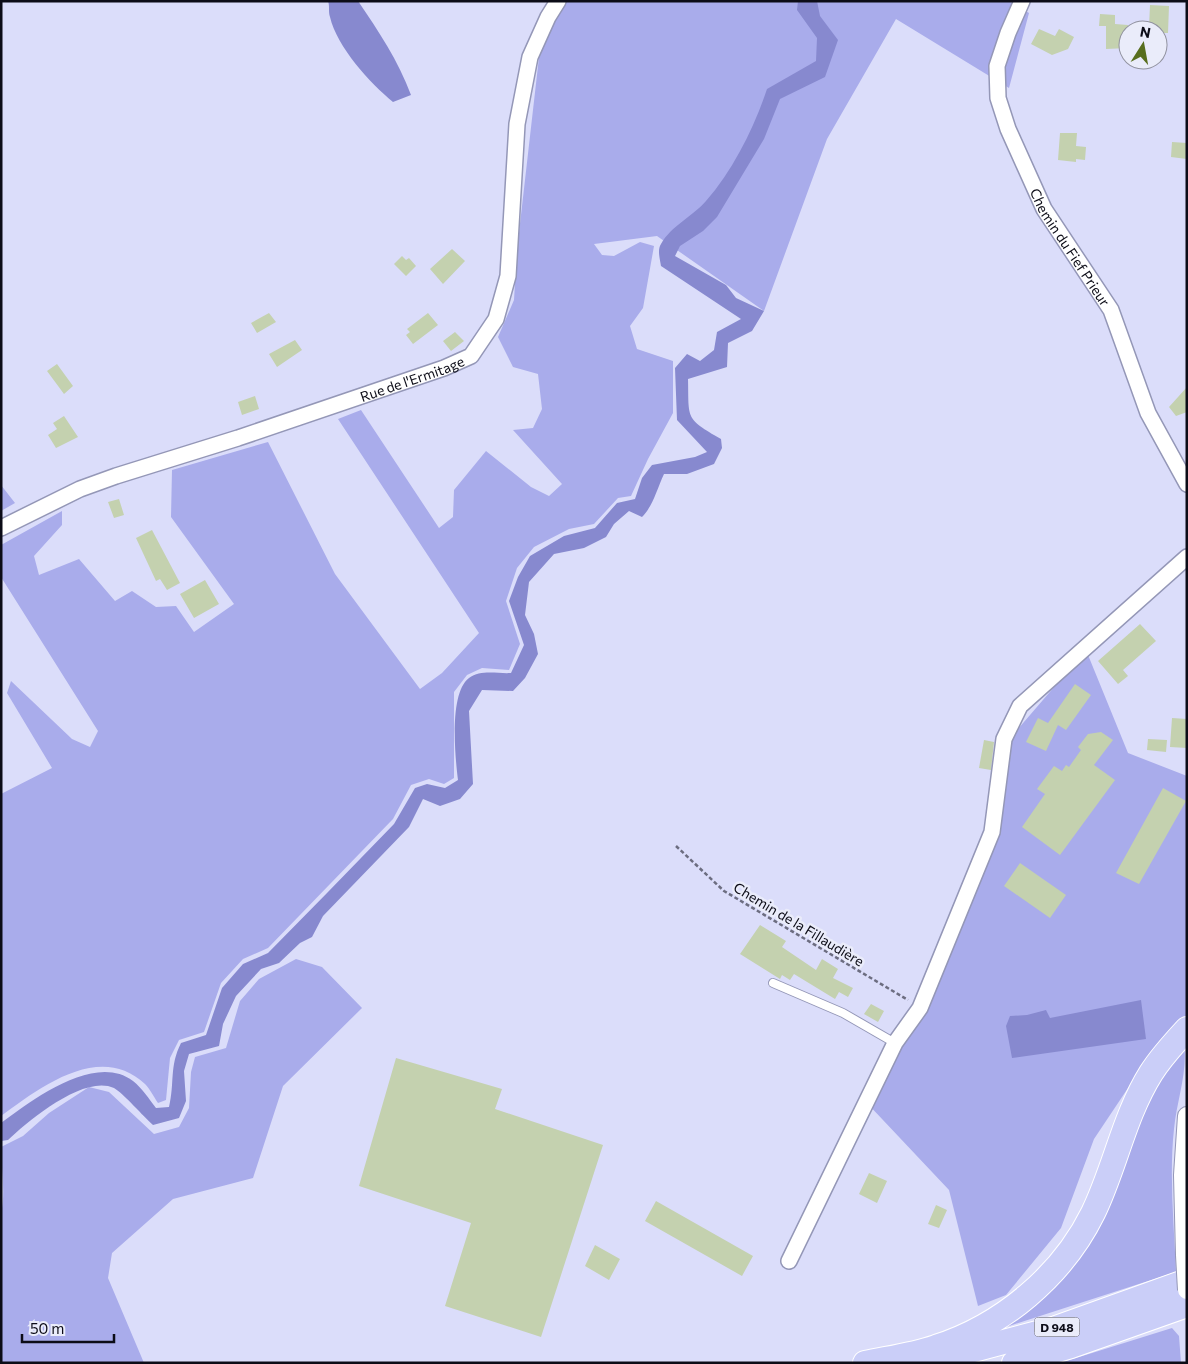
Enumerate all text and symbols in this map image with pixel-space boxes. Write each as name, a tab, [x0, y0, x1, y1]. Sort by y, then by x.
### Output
north arrow	[1118, 20, 1168, 70]
text: N	[1139, 22, 1152, 41]
street label: Chemin du Fief Prieur	[1027, 185, 1114, 309]
street label: Rue de l'Ermitage	[358, 352, 467, 405]
street label: Chemin de la Fillaudière	[731, 878, 867, 970]
scale bar	[22, 1312, 115, 1344]
road number: D 948	[1034, 1318, 1080, 1336]
text: 50 m	[30, 1319, 64, 1337]

